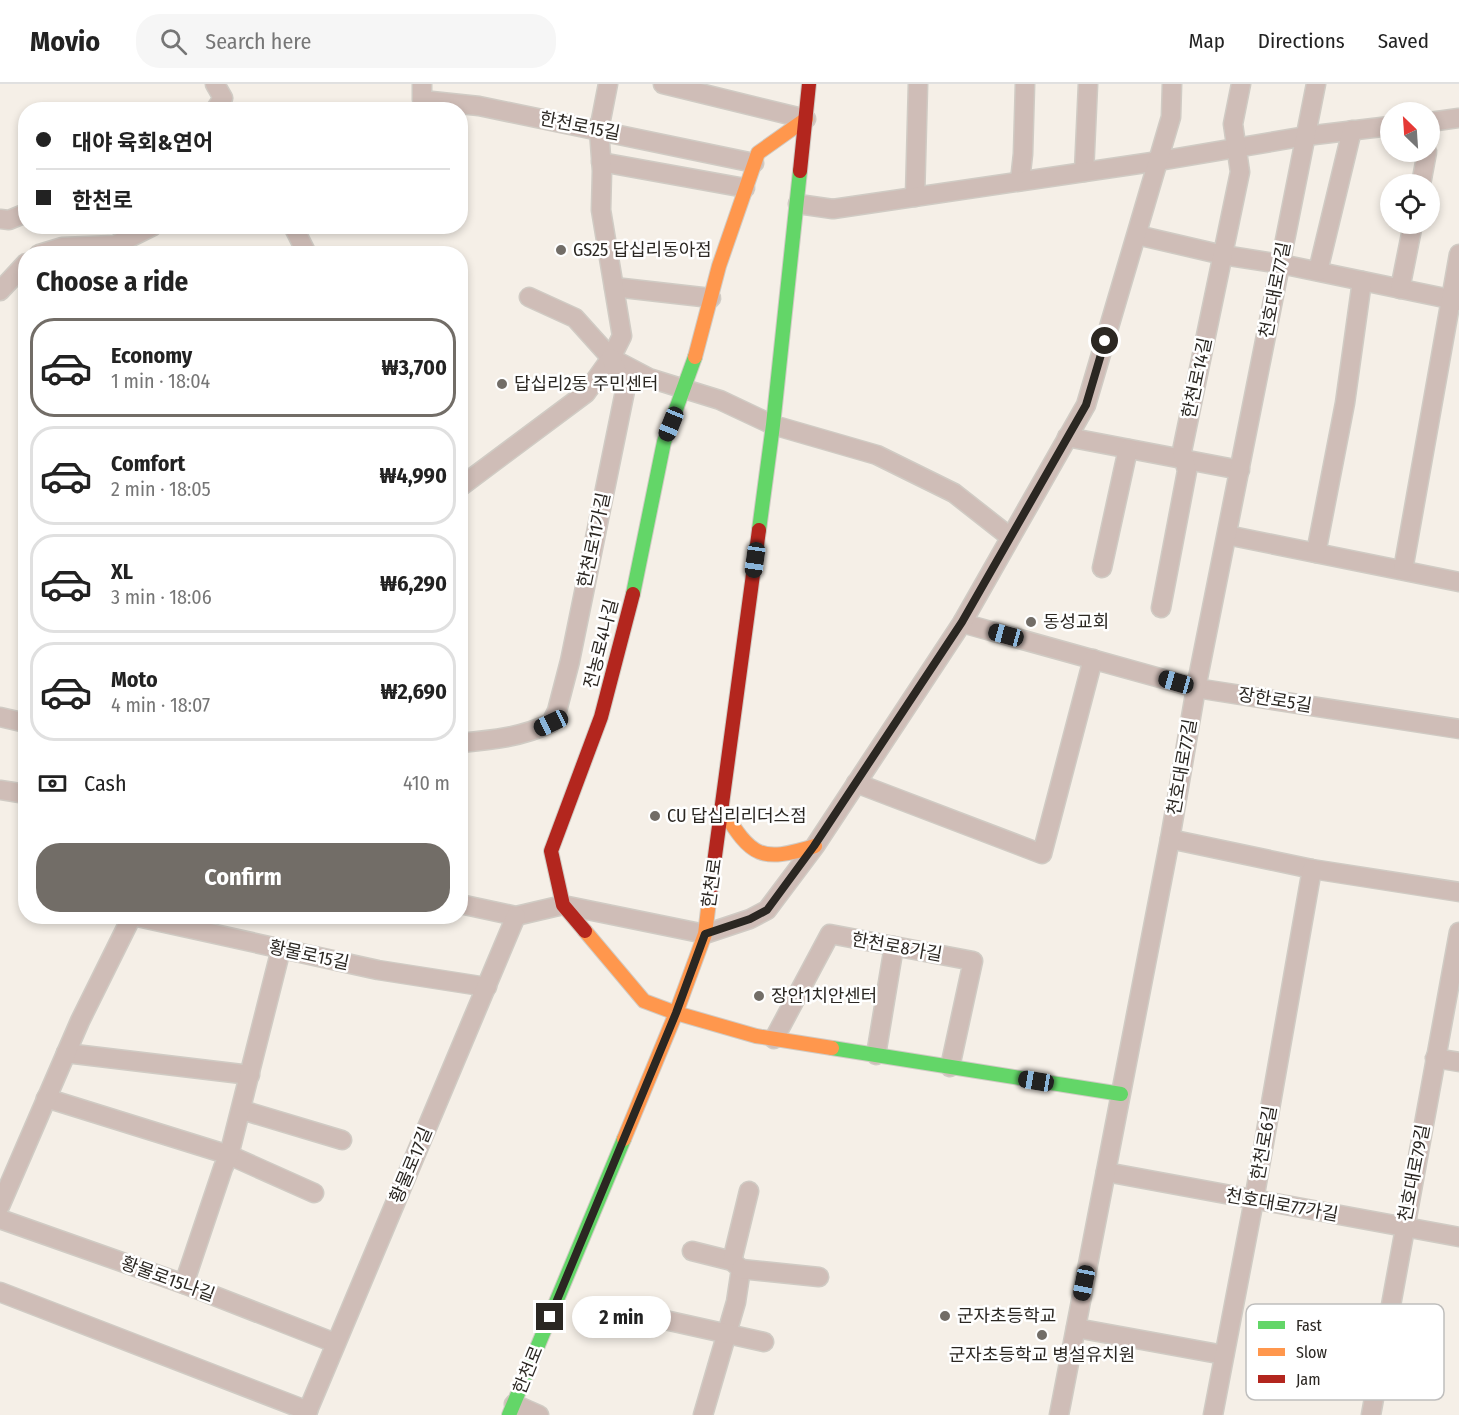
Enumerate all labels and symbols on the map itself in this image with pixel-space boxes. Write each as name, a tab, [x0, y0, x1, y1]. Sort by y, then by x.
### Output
north arrow	[1380, 102, 1440, 162]
street label: 한천로15길	[538, 107, 622, 145]
place label: GS25 답십리동아점	[573, 239, 712, 261]
street label: 천호대로77길	[1255, 240, 1295, 340]
marker: GS25 답십리동아점	[554, 243, 568, 257]
route start	[1091, 327, 1118, 354]
street label: 한천로14길	[1178, 336, 1216, 420]
place label: 답십리2동 주민센터	[514, 373, 659, 395]
marker: 답십리2동 주민센터	[495, 377, 509, 391]
car	[656, 404, 686, 444]
street label: 한천로11가길	[573, 490, 615, 590]
car	[744, 541, 766, 579]
street label: 전농로4나길	[579, 597, 623, 691]
place label: 동성교회	[1043, 611, 1109, 633]
marker: 동성교회	[1024, 615, 1038, 629]
car	[986, 622, 1026, 648]
car	[1156, 668, 1196, 696]
street label: 장한로5길	[1236, 683, 1314, 717]
car	[531, 707, 571, 739]
street label: 천호대로77길	[1163, 717, 1201, 817]
place label: CU 답십리리더스점	[667, 805, 807, 827]
marker: CU 답십리리더스점	[648, 809, 662, 823]
street label: 한천로	[698, 857, 726, 909]
street label: 한천로8가길	[850, 928, 944, 966]
street label: 황물로15길	[267, 936, 351, 974]
place label: 장안1치안센터	[771, 985, 877, 1007]
marker: 장안1치안센터	[752, 989, 766, 1003]
car	[1017, 1069, 1055, 1093]
street label: 한천로6길	[1247, 1104, 1281, 1182]
street label: 천호대로79길	[1394, 1123, 1434, 1223]
street label: 황물로17길	[385, 1124, 437, 1206]
street label: 천호대로77가길	[1224, 1184, 1340, 1226]
street label: 황물로15나길	[118, 1252, 218, 1306]
car	[1072, 1264, 1096, 1302]
callout: 2 min	[571, 1296, 670, 1338]
route end	[536, 1303, 563, 1330]
legend	[1246, 1304, 1444, 1400]
place label: 군자초등학교	[957, 1305, 1056, 1327]
marker: 군자초등학교	[938, 1309, 952, 1323]
text: Fast	[1296, 1316, 1323, 1335]
marker: 군자초등학교 병설유치원	[1035, 1328, 1049, 1342]
street label: 한천로	[508, 1343, 548, 1397]
text: Slow	[1296, 1343, 1327, 1362]
place label: 군자초등학교 병설유치원	[949, 1344, 1135, 1366]
text: Jam	[1296, 1370, 1321, 1389]

